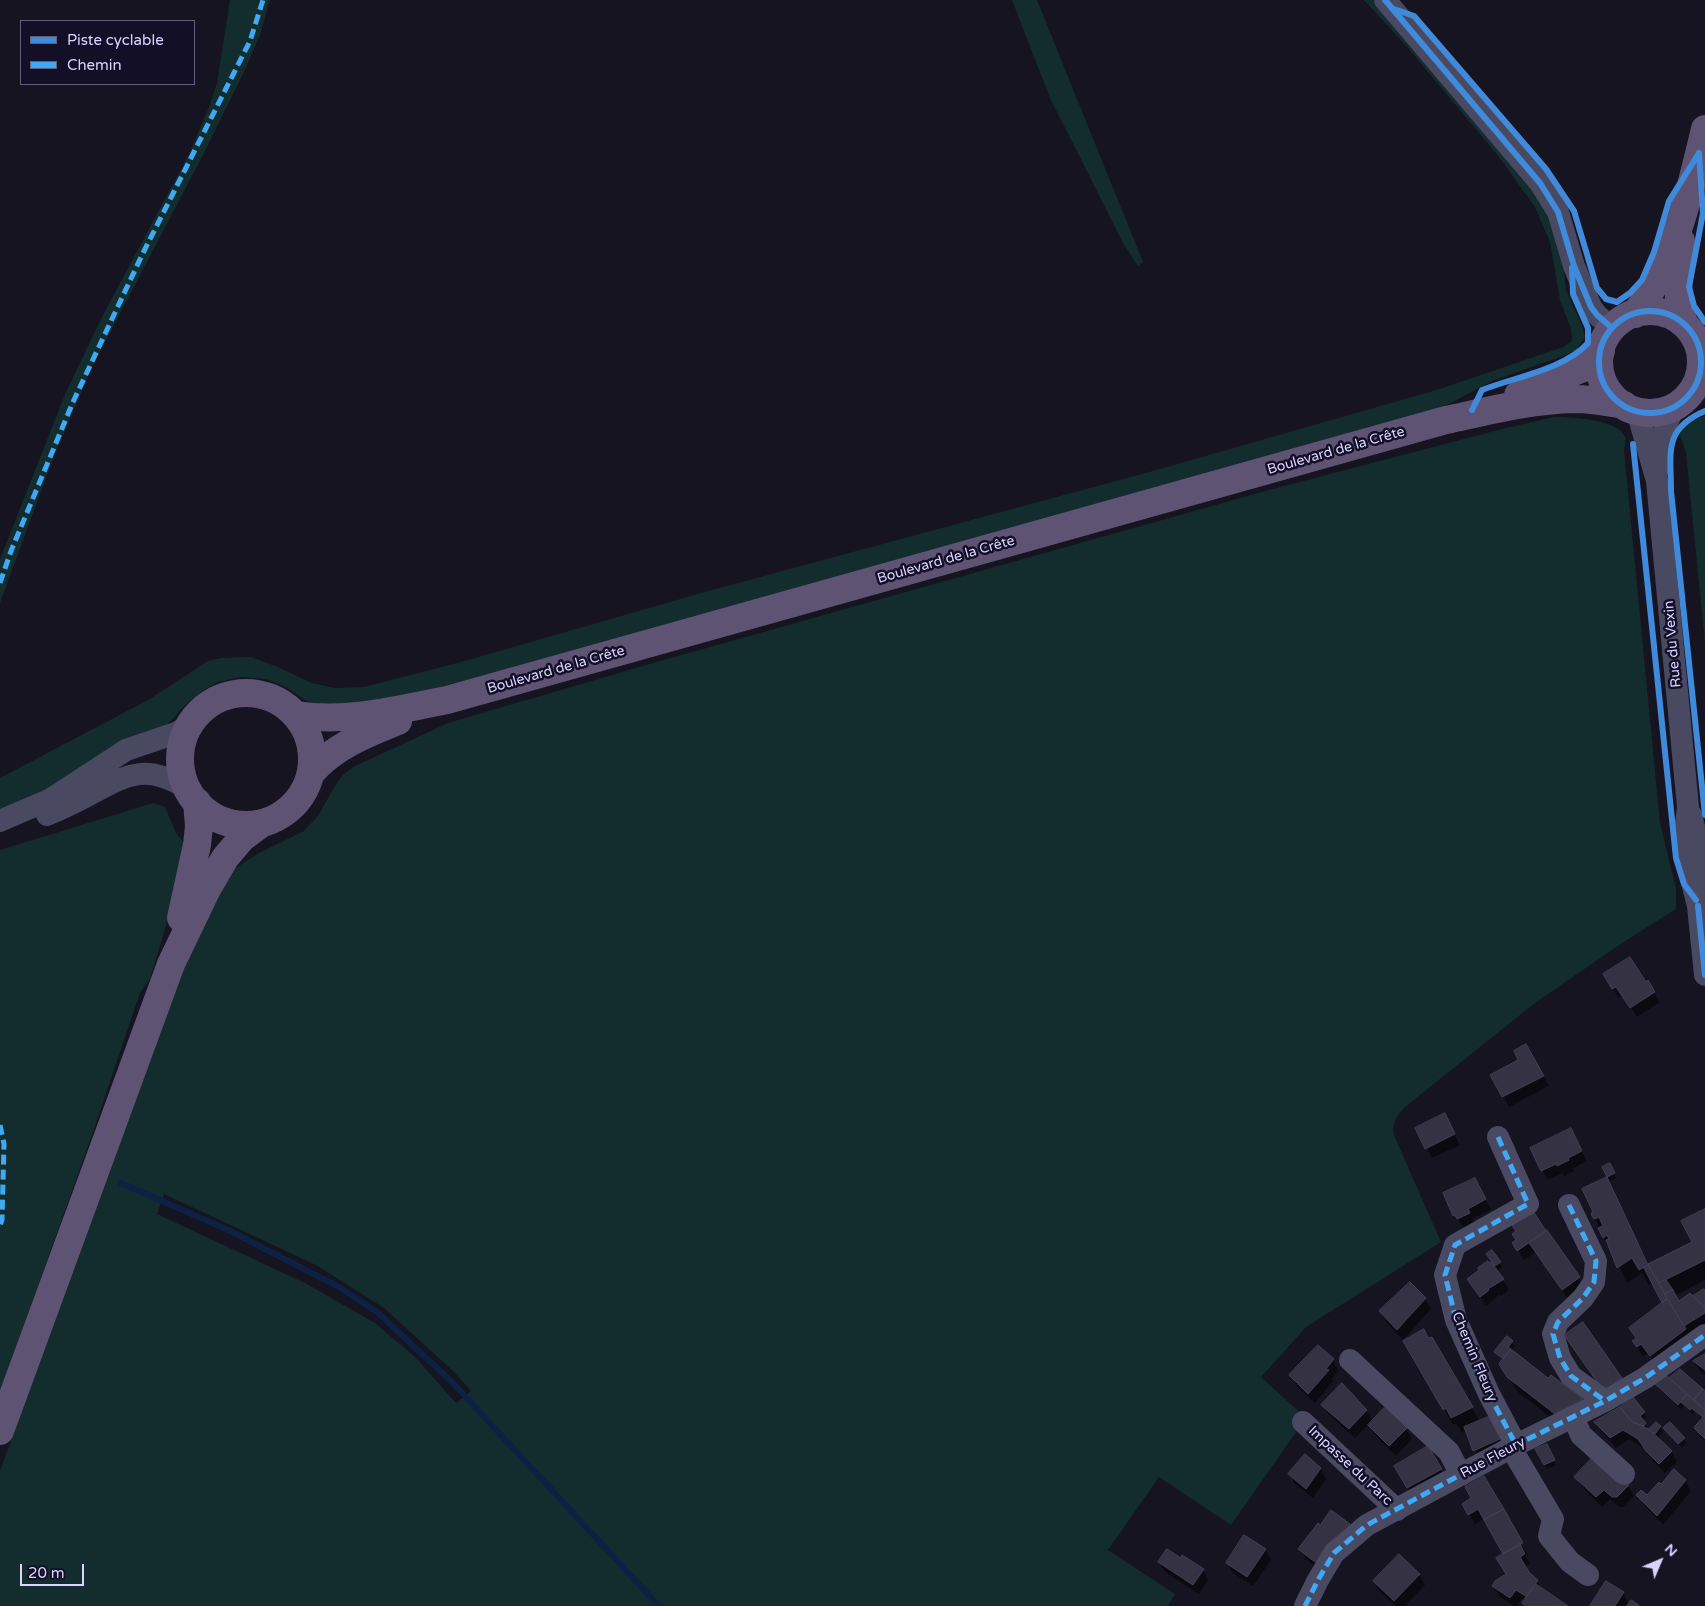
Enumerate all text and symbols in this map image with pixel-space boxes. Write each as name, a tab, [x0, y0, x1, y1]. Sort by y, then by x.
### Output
legend	[20, 20, 195, 85]
text: Piste cyclable	[67, 31, 164, 49]
text: Chemin	[67, 56, 122, 74]
street label: Boulevard de la Crête	[1265, 423, 1407, 479]
street label: Boulevard de la Crête	[875, 532, 1017, 588]
street label: Rue du Vexin	[1661, 600, 1685, 688]
street label: Boulevard de la Crête	[485, 642, 627, 698]
street label: Chemin Fleury	[1448, 1310, 1500, 1404]
street label: Impasse du Parc	[1304, 1423, 1396, 1509]
street label: Rue Fleury	[1458, 1434, 1528, 1482]
north arrow	[1635, 1536, 1685, 1586]
text: N	[1661, 1540, 1681, 1560]
scale bar	[22, 1554, 86, 1586]
text: 20 m	[28, 1564, 65, 1582]

